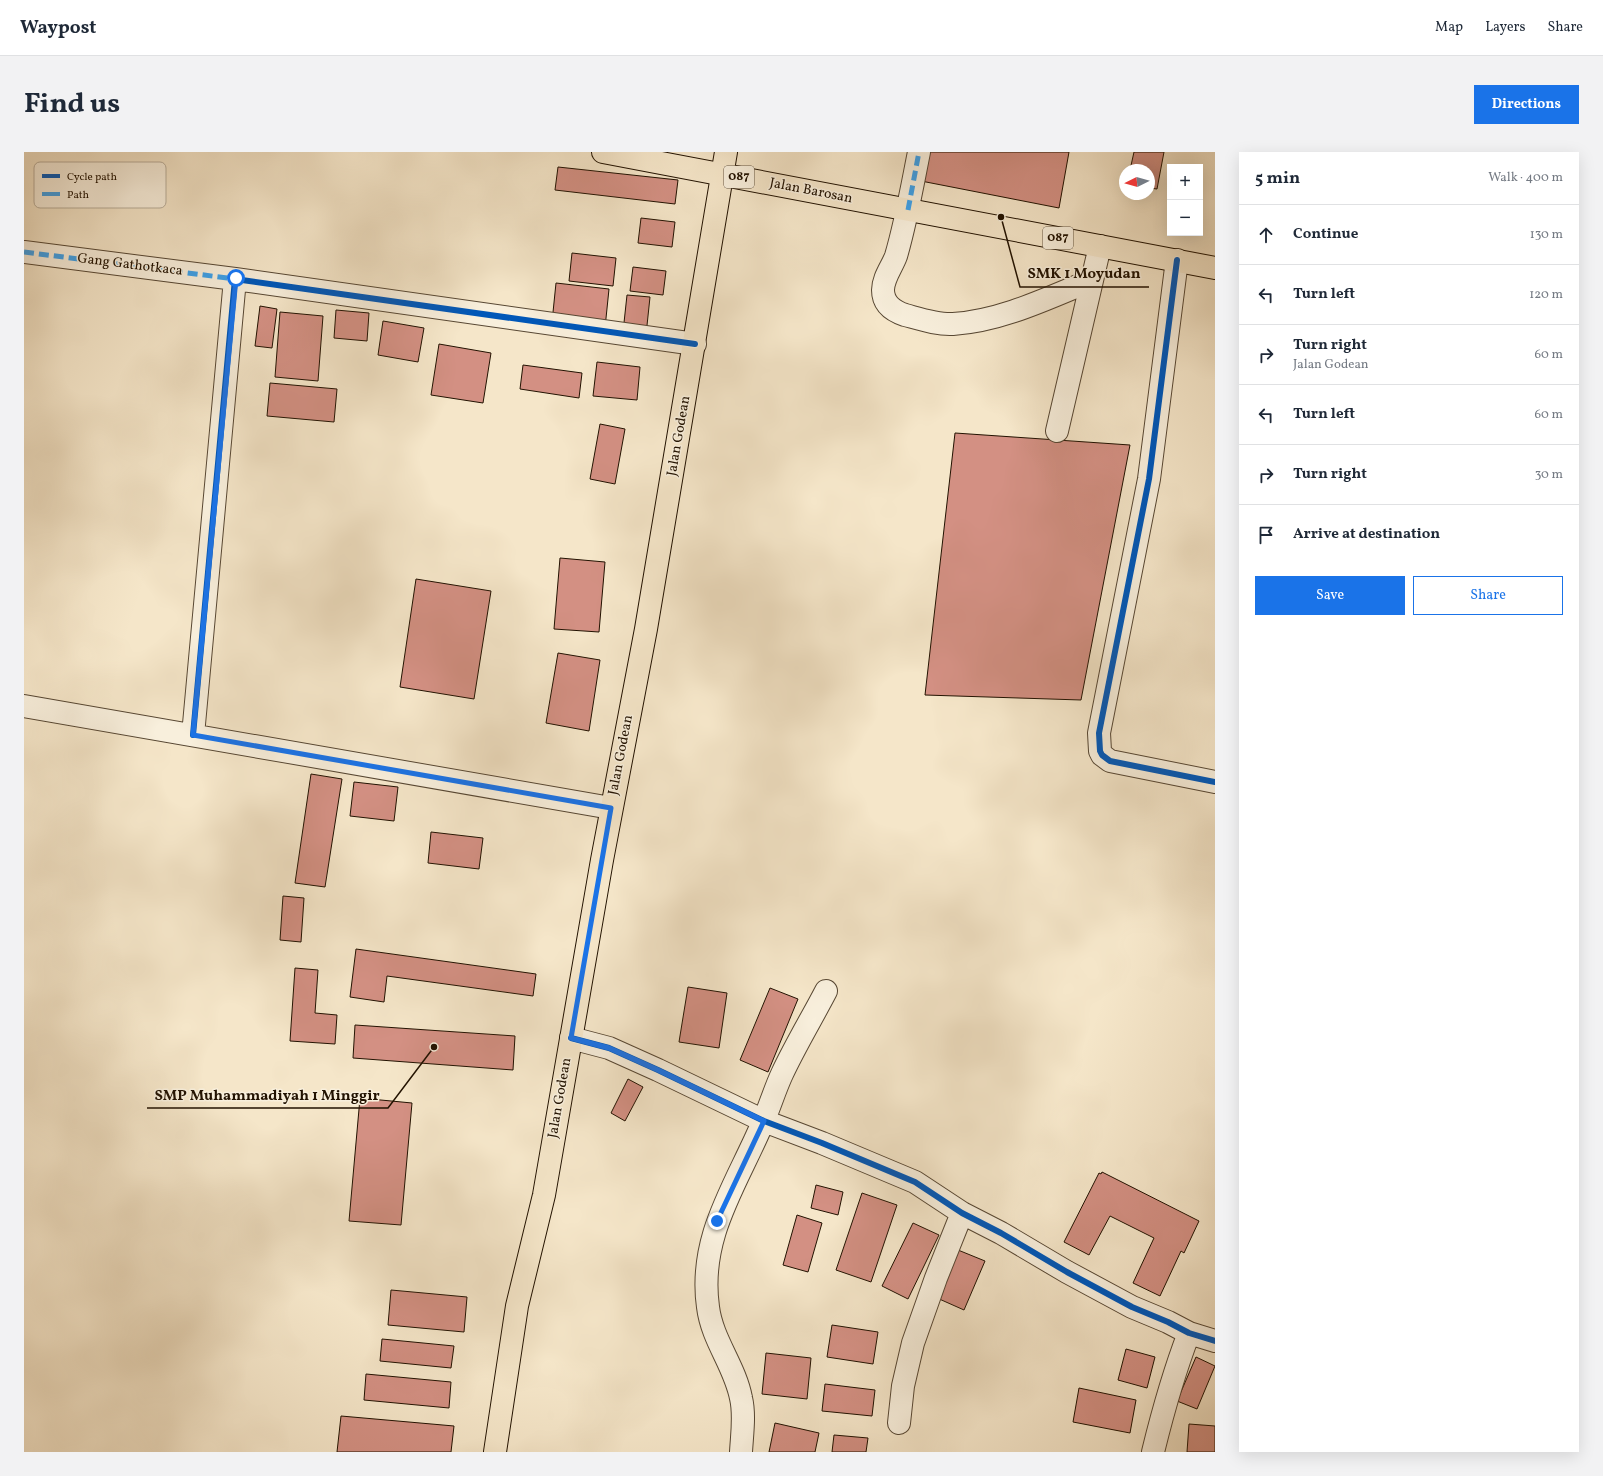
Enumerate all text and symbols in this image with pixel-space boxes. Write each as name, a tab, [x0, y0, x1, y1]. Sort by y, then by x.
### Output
text: Waypost	[20, 15, 96, 41]
text: Map	[1435, 18, 1463, 37]
text: Layers	[1485, 18, 1525, 37]
text: Share	[1547, 18, 1583, 37]
text: Find us	[24, 85, 120, 124]
button: Directions	[1474, 85, 1579, 124]
legend	[34, 162, 166, 208]
north arrow	[1119, 164, 1155, 200]
map controls	[1167, 164, 1203, 236]
button: +	[1167, 164, 1203, 200]
road number: 087	[724, 166, 754, 188]
text: 5 min	[1255, 167, 1300, 190]
text: Walk · 400 m	[1488, 169, 1563, 187]
text: Cycle path	[67, 170, 117, 185]
street label: Jalan Barosan	[768, 174, 854, 208]
text: Path	[67, 188, 90, 203]
button: −	[1167, 200, 1203, 236]
icon: ahead	[1255, 224, 1277, 246]
text: Continue	[1293, 224, 1358, 245]
text: 130 m	[1530, 226, 1563, 244]
road number: 087	[1043, 227, 1073, 249]
street label: Gang Gathotkaca	[76, 249, 184, 281]
callout: SMK 1 Moyudan	[1020, 260, 1149, 287]
text: SMK 1 Moyudan	[1027, 264, 1141, 285]
route start	[227, 269, 245, 287]
icon: left	[1255, 284, 1277, 306]
text: Turn left	[1293, 284, 1355, 305]
text: 120 m	[1529, 286, 1563, 304]
text: Turn right	[1293, 335, 1367, 356]
icon: right	[1255, 344, 1277, 366]
text: 60 m	[1535, 346, 1563, 364]
text: Jalan Godean	[1293, 356, 1369, 374]
street label: Jalan Godean	[663, 394, 695, 478]
icon: left	[1255, 404, 1277, 426]
text: Turn left	[1293, 404, 1355, 425]
text: 60 m	[1535, 406, 1563, 424]
icon: right	[1255, 464, 1277, 486]
text: Turn right	[1293, 464, 1367, 485]
text: 30 m	[1535, 466, 1563, 484]
icon: arrive	[1255, 524, 1277, 546]
text: Arrive at destination	[1293, 524, 1440, 545]
button: Save	[1255, 576, 1405, 615]
button: Share	[1413, 576, 1563, 615]
street label: Jalan Godean	[604, 713, 638, 797]
street label: Jalan Godean	[544, 1056, 576, 1140]
callout: SMP Muhammadiyah 1 Minggir	[147, 1081, 388, 1108]
text: SMP Muhammadiyah 1 Minggir	[154, 1086, 380, 1107]
route end	[708, 1212, 726, 1230]

